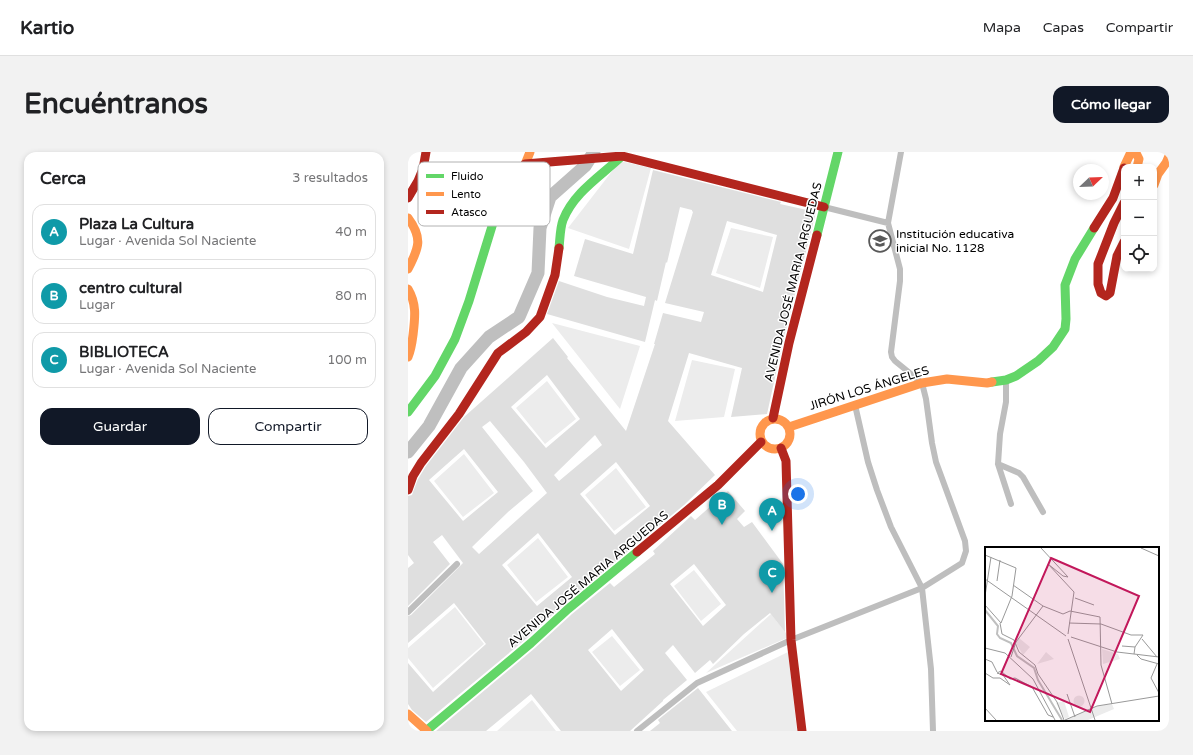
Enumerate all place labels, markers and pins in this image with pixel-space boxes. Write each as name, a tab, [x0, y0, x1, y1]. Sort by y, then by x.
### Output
place label: Institución educativa inicial No. 1128	[896, 227, 1014, 255]
school or university icon: Institución educativa inicial No. 1128	[867, 228, 893, 254]
pin: B	[709, 492, 735, 525]
pin: A	[759, 498, 785, 531]
pin: C	[759, 560, 785, 593]

